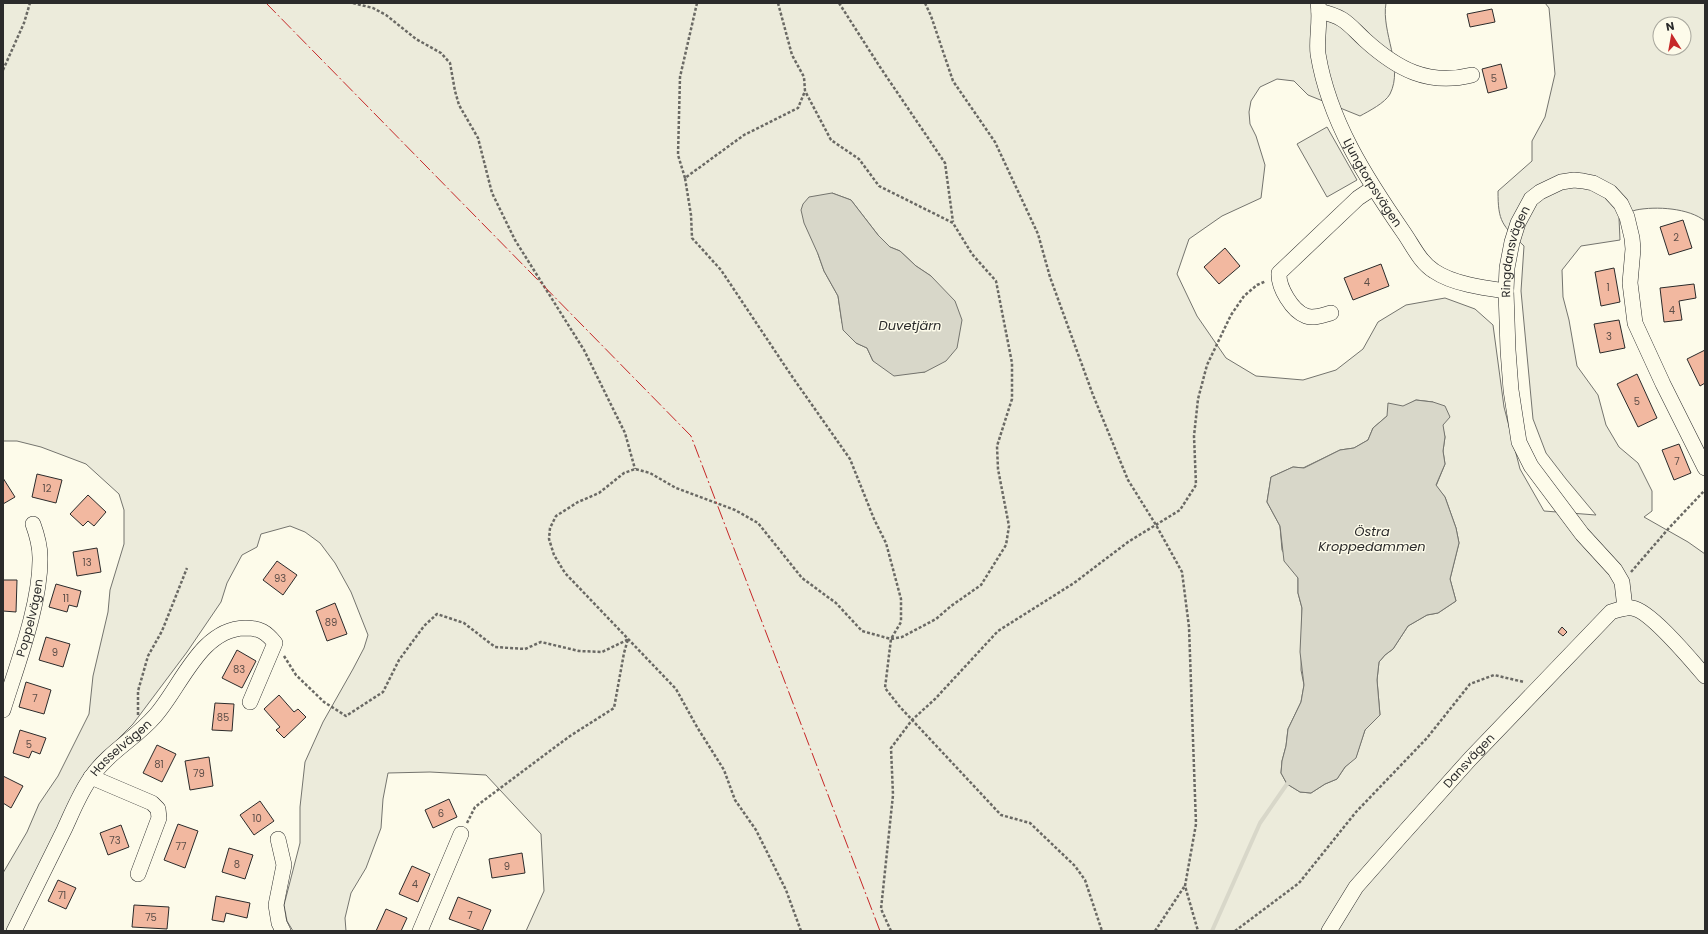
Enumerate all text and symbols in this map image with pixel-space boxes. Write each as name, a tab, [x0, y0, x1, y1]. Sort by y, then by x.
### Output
north arrow	[1652, 16, 1692, 56]
text: N	[1665, 18, 1676, 35]
house number: 5	[1491, 71, 1497, 86]
street label: Ljungtorpsvägen	[1339, 136, 1406, 230]
street label: Ringdansvägen	[1497, 203, 1534, 298]
house number: 2	[1673, 230, 1679, 245]
house number: 4	[1364, 275, 1370, 290]
house number: 1	[1606, 280, 1610, 295]
house number: 4	[1669, 303, 1675, 318]
water label: Duvetjärn	[879, 316, 941, 335]
house number: 3	[1606, 329, 1612, 344]
house number: 5	[1634, 394, 1640, 409]
house number: 7	[1674, 454, 1680, 469]
house number: 12	[43, 481, 52, 496]
water label: Östra Kroppedammen	[1318, 522, 1426, 556]
house number: 13	[82, 555, 92, 570]
house number: 93	[274, 571, 286, 586]
street label: Poppelvägen	[12, 578, 47, 659]
house number: 11	[63, 591, 69, 606]
house number: 89	[325, 615, 337, 630]
house number: 9	[52, 645, 58, 660]
house number: 83	[233, 662, 245, 677]
house number: 7	[32, 691, 38, 706]
house number: 85	[217, 710, 229, 725]
street label: Hasselvägen	[86, 715, 155, 780]
street label: Dansvägen	[1439, 729, 1498, 791]
house number: 5	[26, 737, 32, 752]
house number: 81	[154, 757, 164, 772]
house number: 79	[193, 766, 205, 781]
house number: 6	[438, 806, 444, 821]
house number: 10	[252, 811, 262, 826]
house number: 73	[109, 833, 121, 848]
house number: 77	[176, 839, 187, 854]
house number: 8	[234, 857, 240, 872]
house number: 9	[504, 859, 510, 874]
house number: 4	[412, 877, 418, 892]
house number: 71	[58, 888, 66, 903]
house number: 7	[467, 908, 473, 923]
house number: 75	[145, 910, 157, 925]

